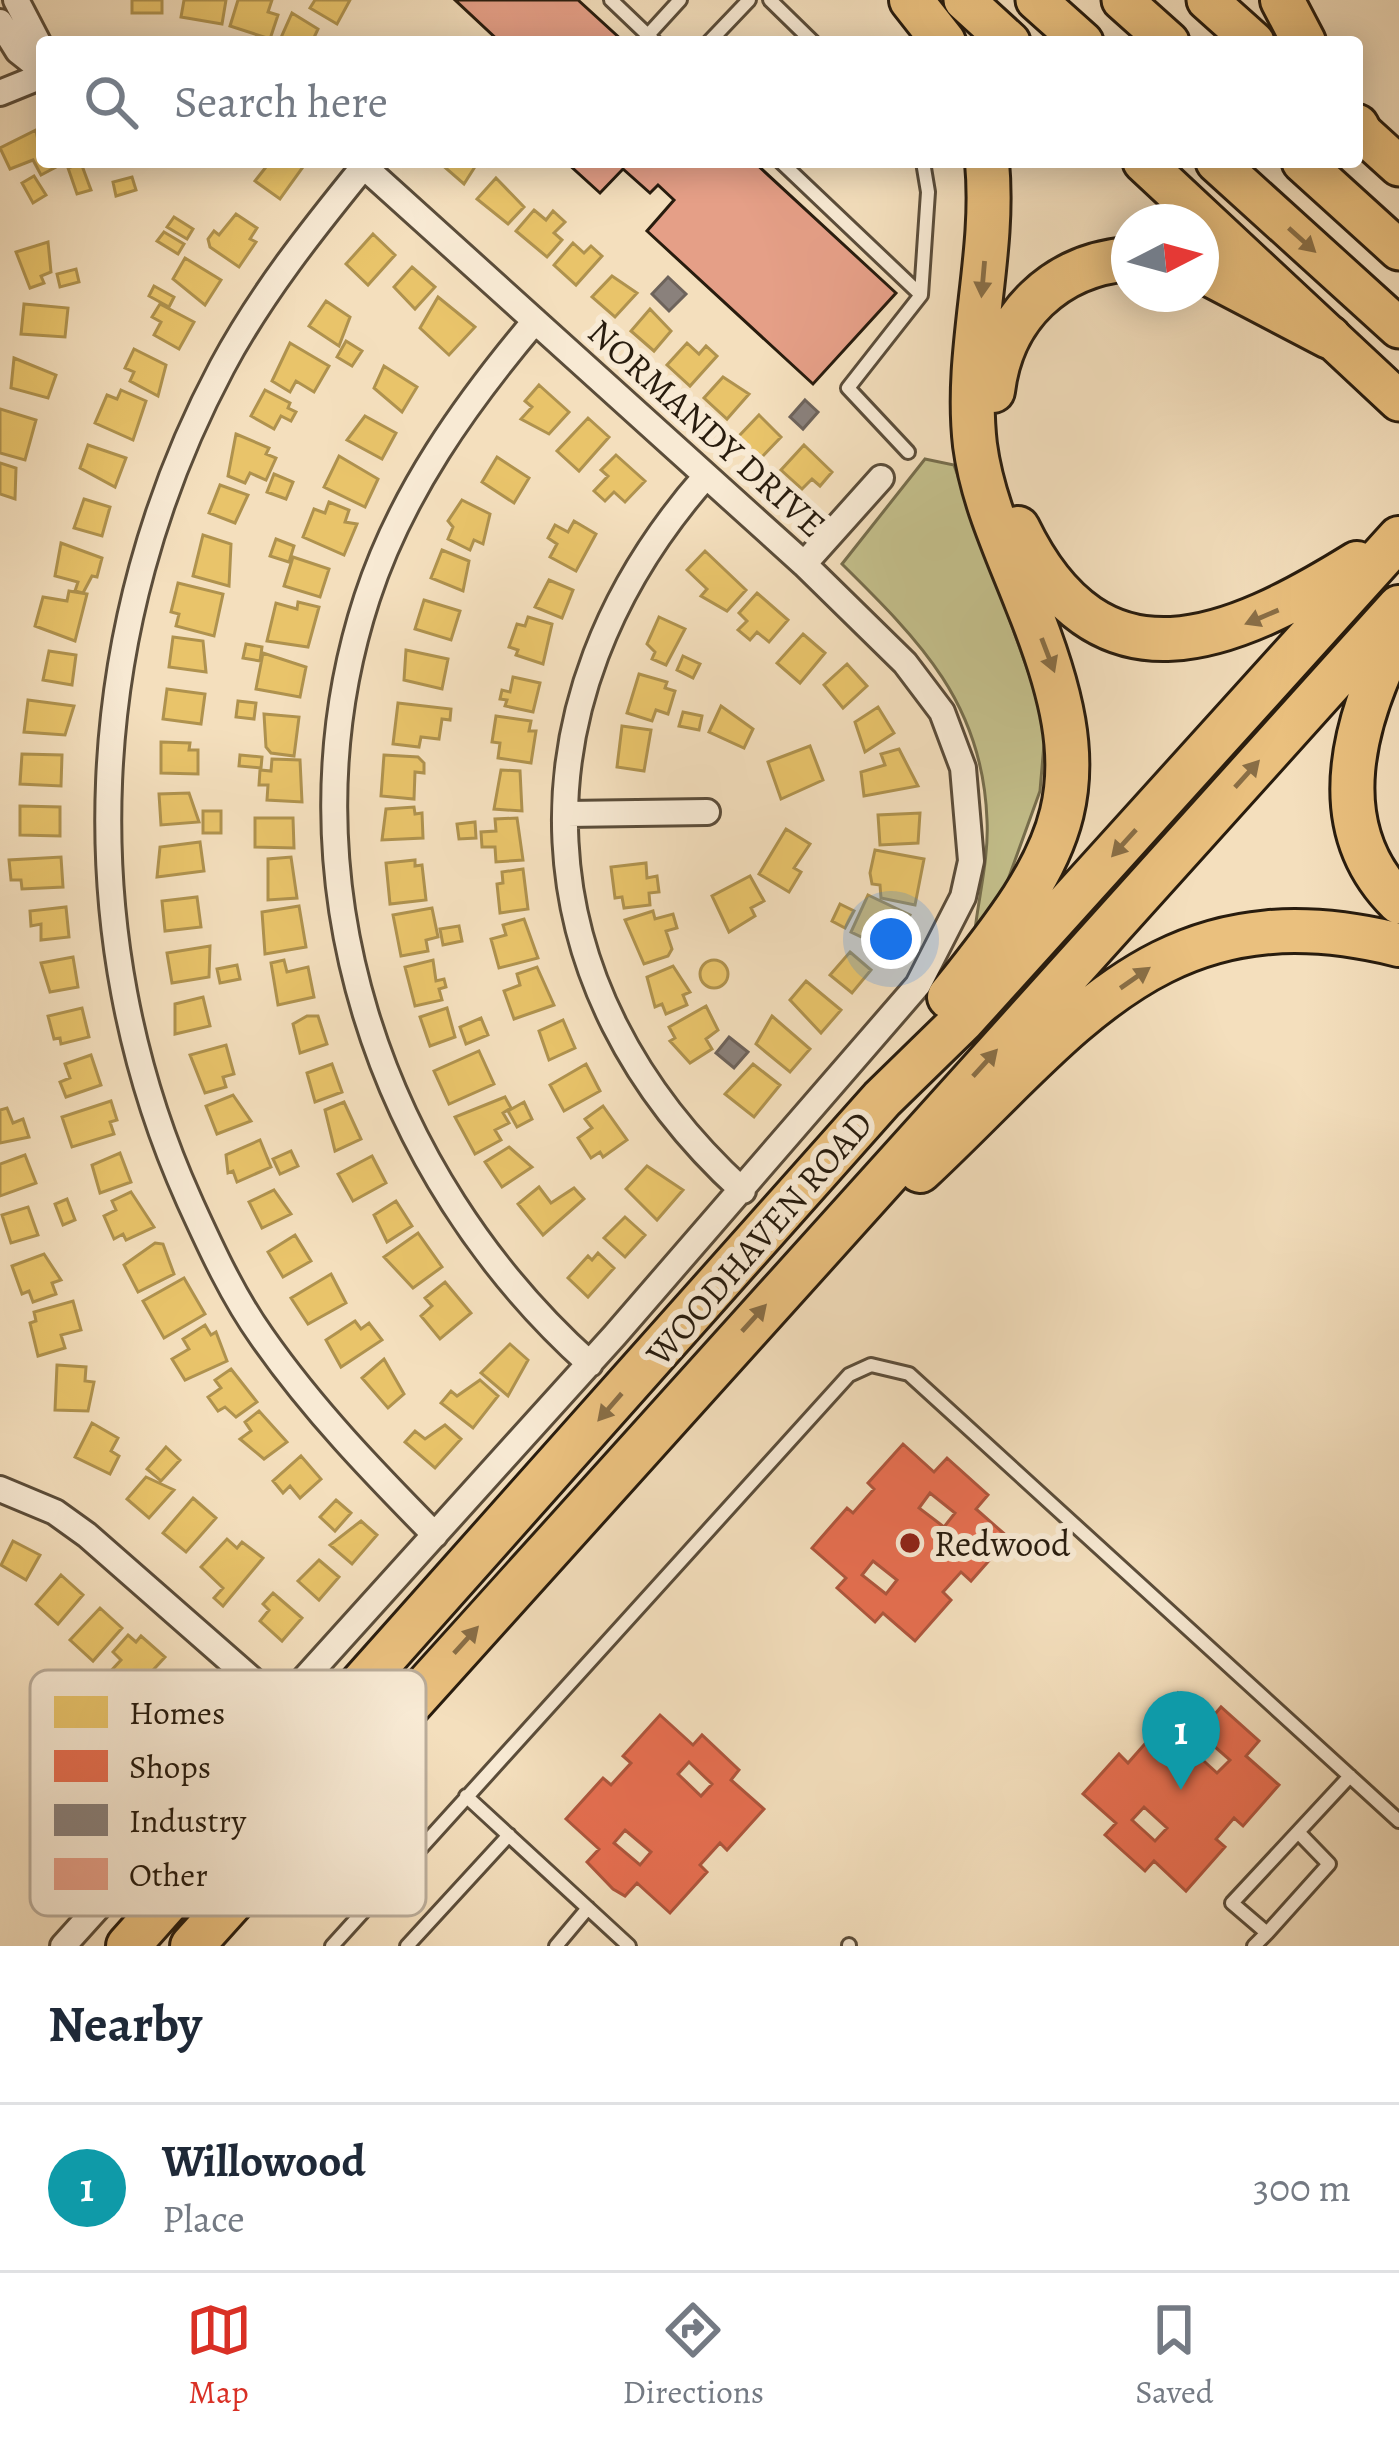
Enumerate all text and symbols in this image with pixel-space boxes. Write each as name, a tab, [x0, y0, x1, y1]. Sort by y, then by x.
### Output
search box	[36, 36, 1363, 168]
icon: search	[78, 69, 144, 135]
text: Search here	[174, 71, 388, 133]
north arrow	[1111, 204, 1219, 312]
one-way arrow	[1288, 226, 1317, 254]
one-way arrow	[974, 261, 993, 298]
street label: NORMANDY DRIVE	[577, 308, 837, 548]
one-way arrow	[1243, 608, 1279, 627]
one-way arrow	[1039, 638, 1058, 674]
one-way arrow	[1233, 760, 1260, 789]
one-way arrow	[1111, 828, 1138, 858]
your location	[861, 909, 921, 969]
one-way arrow	[1119, 967, 1152, 990]
one-way arrow	[971, 1048, 998, 1077]
street label: WOODHAVEN ROAD	[634, 1100, 883, 1377]
one-way arrow	[740, 1303, 767, 1332]
one-way arrow	[597, 1392, 624, 1421]
place label: Redwood	[934, 1519, 1071, 1568]
marker: Redwood	[897, 1530, 923, 1556]
one-way arrow	[452, 1625, 479, 1654]
legend	[30, 1670, 426, 1916]
text: Homes	[129, 1690, 225, 1735]
pin: 1	[1142, 1691, 1220, 1790]
text: Shops	[129, 1744, 211, 1789]
text: Industry	[129, 1798, 247, 1843]
text: Other	[129, 1852, 208, 1897]
text: Nearby	[48, 1989, 202, 2059]
text: Willowood	[162, 2130, 366, 2192]
text: 1	[80, 2161, 94, 2214]
text: 300 m	[1253, 2161, 1351, 2214]
text: Place	[162, 2192, 245, 2245]
tab: Map	[186, 2297, 252, 2414]
tab: Directions	[623, 2297, 764, 2414]
tab: Saved	[1135, 2297, 1213, 2414]

